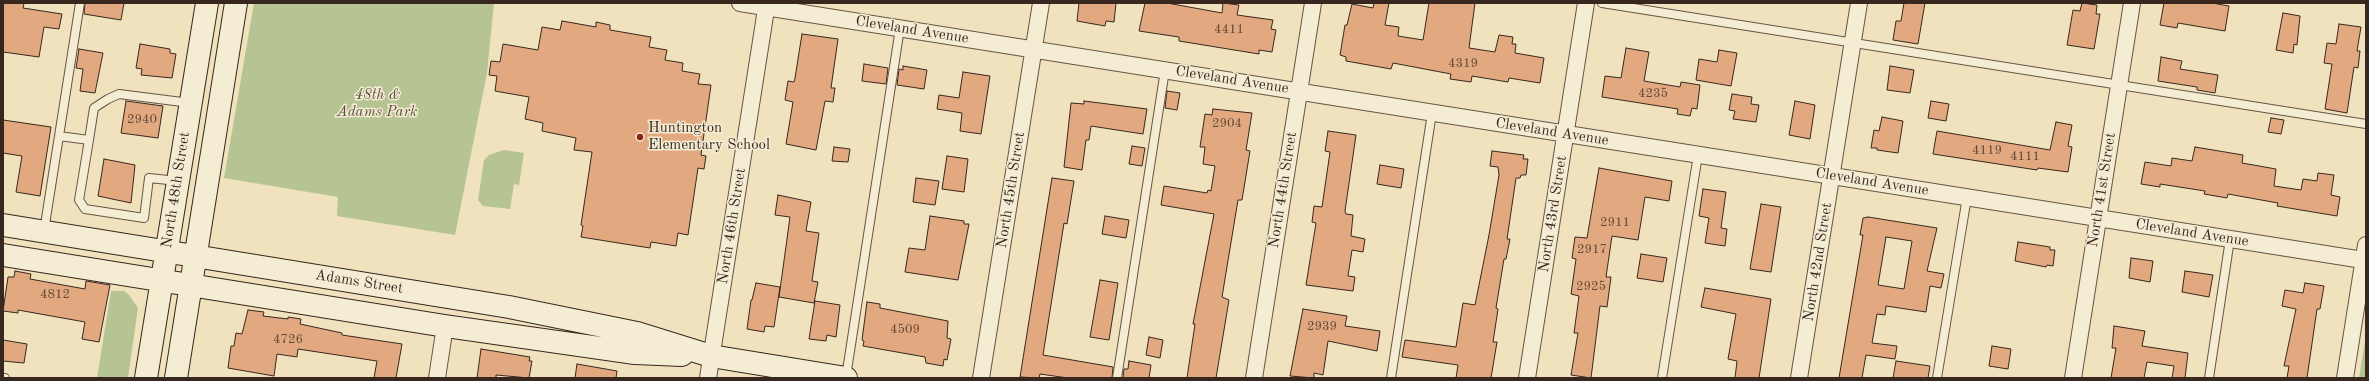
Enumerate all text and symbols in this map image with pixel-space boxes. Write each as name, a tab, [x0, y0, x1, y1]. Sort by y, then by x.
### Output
street label: Cleveland Avenue	[854, 12, 970, 48]
house number: 4411	[1214, 22, 1244, 38]
house number: 4319	[1448, 56, 1478, 72]
street label: Cleveland Avenue	[1174, 62, 1290, 98]
park label: 48th & Adams Park	[337, 86, 417, 121]
house number: 4235	[1638, 86, 1668, 102]
house number: 2940	[127, 112, 157, 128]
street label: Cleveland Avenue	[1494, 114, 1610, 150]
house number: 2904	[1212, 116, 1242, 132]
place label: Huntington Elementary School	[648, 119, 770, 154]
street label: North 48th Street	[158, 131, 194, 249]
street label: North 45th Street	[993, 131, 1029, 249]
street label: North 44th Street	[1265, 131, 1301, 249]
street label: North 41st Street	[2084, 131, 2120, 249]
marker: Huntington Elementary School	[635, 132, 645, 142]
house number: 4119	[1972, 143, 2002, 159]
house number: 4111	[2010, 149, 2040, 165]
street label: North 43rd Street	[1535, 154, 1571, 274]
street label: Cleveland Avenue	[1814, 164, 1930, 200]
street label: North 46th Street	[714, 167, 750, 285]
street label: North 42nd Street	[1800, 201, 1836, 323]
house number: 2911	[1600, 215, 1630, 231]
street label: Cleveland Avenue	[2134, 215, 2250, 251]
house number: 2917	[1577, 242, 1607, 258]
street label: Adams Street	[314, 266, 404, 298]
house number: 2925	[1576, 279, 1606, 295]
house number: 4812	[40, 287, 70, 303]
house number: 2939	[1307, 319, 1337, 335]
house number: 4509	[890, 322, 920, 338]
house number: 4726	[273, 332, 303, 348]

